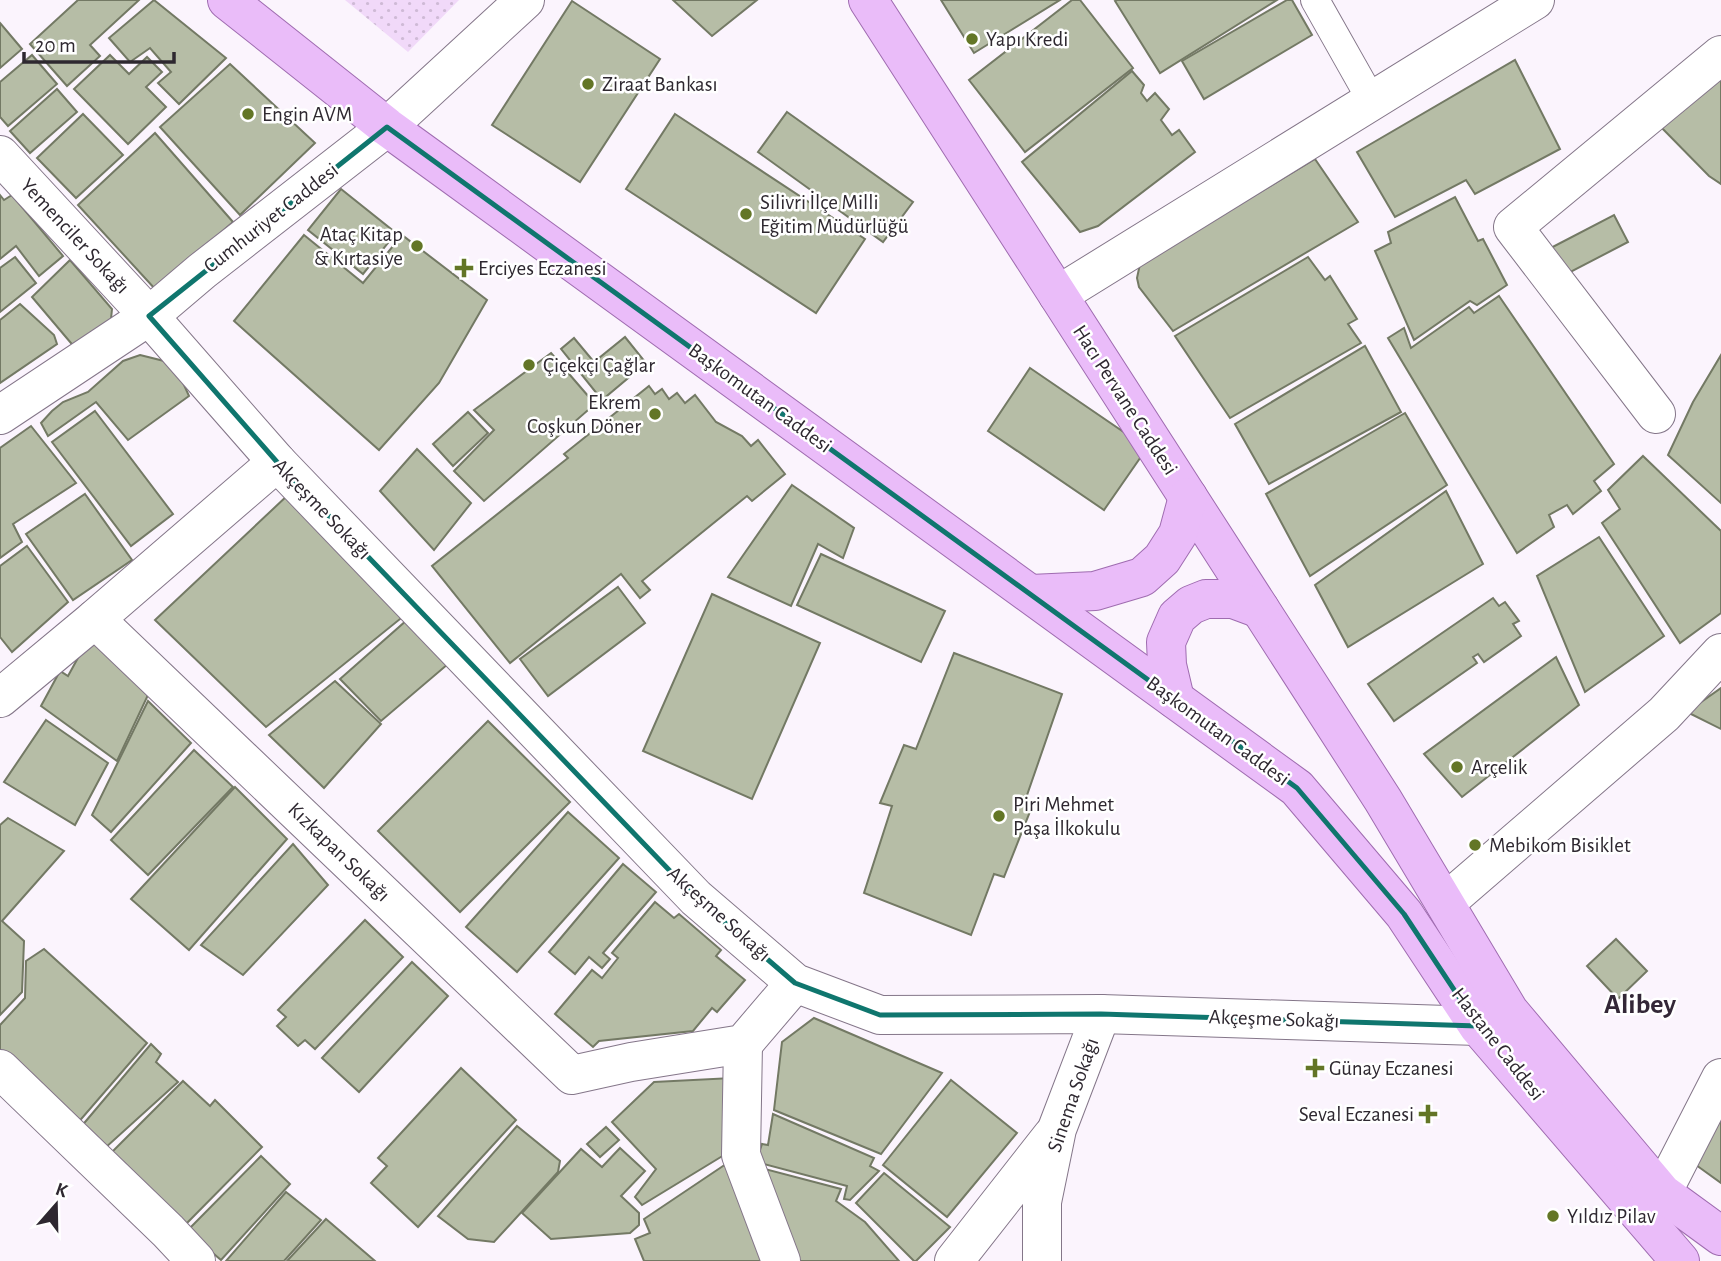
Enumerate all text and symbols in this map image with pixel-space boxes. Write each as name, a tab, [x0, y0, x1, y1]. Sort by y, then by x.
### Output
scale bar	[24, 21, 175, 65]
place label: Yapı Kredi	[986, 29, 1068, 50]
marker: Yapı Kredi	[964, 31, 980, 47]
text: 20 m	[35, 35, 76, 56]
place label: Ziraat Bankası	[602, 74, 718, 95]
marker: Ziraat Bankası	[580, 76, 596, 92]
place label: Engin AVM	[262, 104, 352, 125]
marker: Engin AVM	[240, 106, 256, 122]
street label: Cumhuriyet Caddesi	[200, 159, 342, 277]
street label: Yemenciler Sokağı	[17, 174, 133, 298]
place label: Silivri İlçe Milli Eğitim Müdürlüğü	[760, 191, 909, 237]
marker: Silivri İlçe Milli Eğitim Müdürlüğü	[738, 206, 754, 222]
place label: Ataç Kitap & Kırtasiye	[314, 224, 403, 269]
marker: Ataç Kitap & Kırtasiye	[409, 238, 425, 254]
place label: Erciyes Eczanesi	[478, 258, 607, 279]
marker: Erciyes Eczanesi	[456, 260, 472, 276]
street label: Hacı Pervane Caddesi	[1069, 321, 1181, 479]
street label: Başkomutan Caddesi	[685, 339, 835, 457]
place label: Çiçekçi Çağlar	[543, 355, 655, 376]
marker: Çiçekçi Çağlar	[521, 357, 537, 373]
place label: Ekrem Coşkun Döner	[527, 392, 641, 437]
marker: Ekrem Coşkun Döner	[647, 406, 663, 422]
street label: Akçeşme Sokağı	[269, 455, 375, 563]
street label: Başkomutan Caddesi	[1143, 672, 1293, 790]
place label: Arçelik	[1471, 757, 1528, 778]
marker: Arçelik	[1449, 759, 1465, 775]
place label: Piri Mehmet Paşa İlkokulu	[1013, 794, 1121, 839]
street label: Kızkapan Sokağı	[284, 798, 394, 906]
marker: Piri Mehmet Paşa İlkokulu	[991, 808, 1007, 824]
place label: Mebikom Bisiklet	[1489, 835, 1631, 856]
marker: Mebikom Bisiklet	[1467, 837, 1483, 853]
street label: Akçeşme Sokağı	[663, 862, 775, 966]
street label: Hastane Caddesi	[1448, 984, 1548, 1104]
district label: Alibey	[1604, 991, 1677, 1019]
street label: Akçeşme Sokağı	[1208, 1006, 1340, 1032]
street label: Sinema Sokağı	[1044, 1035, 1102, 1155]
place label: Günay Eczanesi	[1329, 1058, 1454, 1079]
marker: Günay Eczanesi	[1307, 1060, 1323, 1076]
place label: Seval Eczanesi	[1299, 1104, 1414, 1125]
marker: Seval Eczanesi	[1420, 1106, 1436, 1122]
north arrow	[21, 1170, 91, 1240]
text: K	[53, 1180, 71, 1202]
place label: Yıldız Pilav	[1567, 1206, 1656, 1227]
marker: Yıldız Pilav	[1545, 1208, 1561, 1224]

